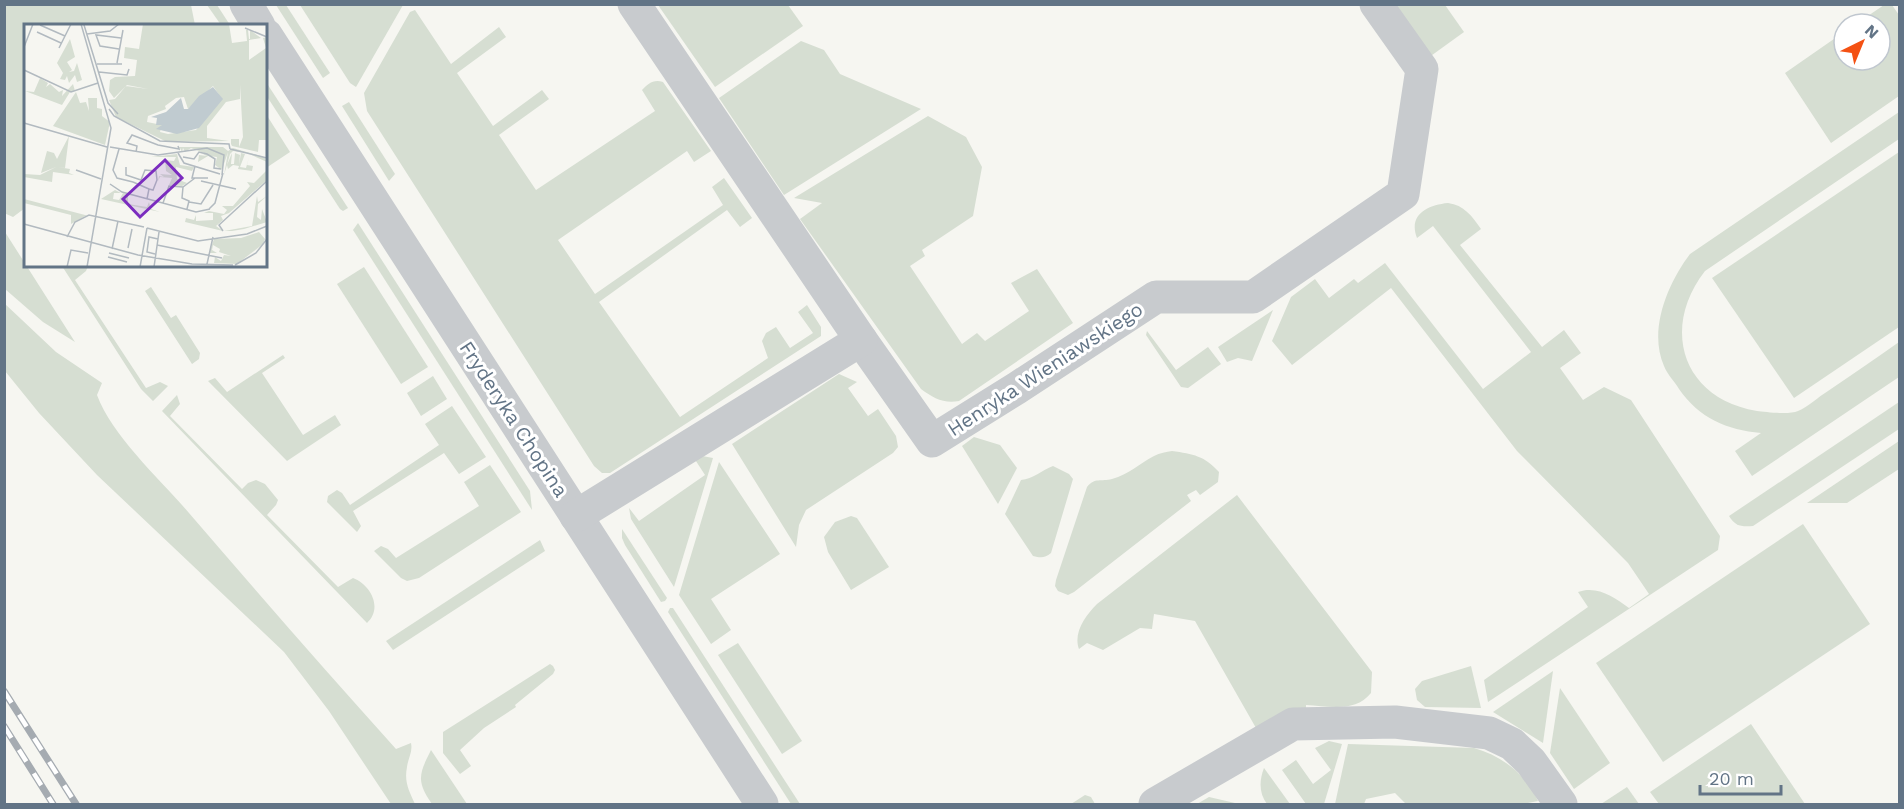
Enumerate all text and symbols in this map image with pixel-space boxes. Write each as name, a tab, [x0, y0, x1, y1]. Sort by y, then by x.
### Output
north arrow	[1832, 12, 1892, 72]
text: N	[1861, 20, 1883, 42]
inset map	[24, 24, 267, 267]
street label: Henryka Wieniawskiego	[943, 297, 1147, 441]
street label: Fryderyka Chopina	[455, 337, 573, 501]
scale bar	[1700, 758, 1781, 796]
text: 20 m	[1709, 768, 1754, 789]

